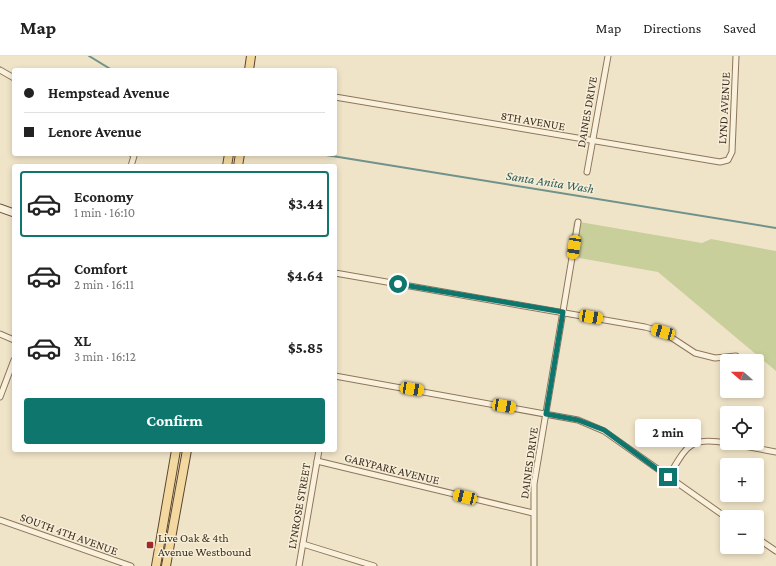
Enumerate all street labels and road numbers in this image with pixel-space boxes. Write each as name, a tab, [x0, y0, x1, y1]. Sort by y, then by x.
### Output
street label: LYND AVENUE	[715, 71, 733, 144]
street label: DAINES DRIVE	[574, 75, 600, 149]
street label: 8TH AVENUE	[500, 108, 567, 134]
street label: DAINES DRIVE	[517, 426, 541, 500]
street label: GARYPARK AVENUE	[343, 450, 441, 488]
street label: LYNROSE STREET	[285, 462, 314, 550]
street label: SOUTH 4TH AVENUE	[18, 510, 120, 558]

